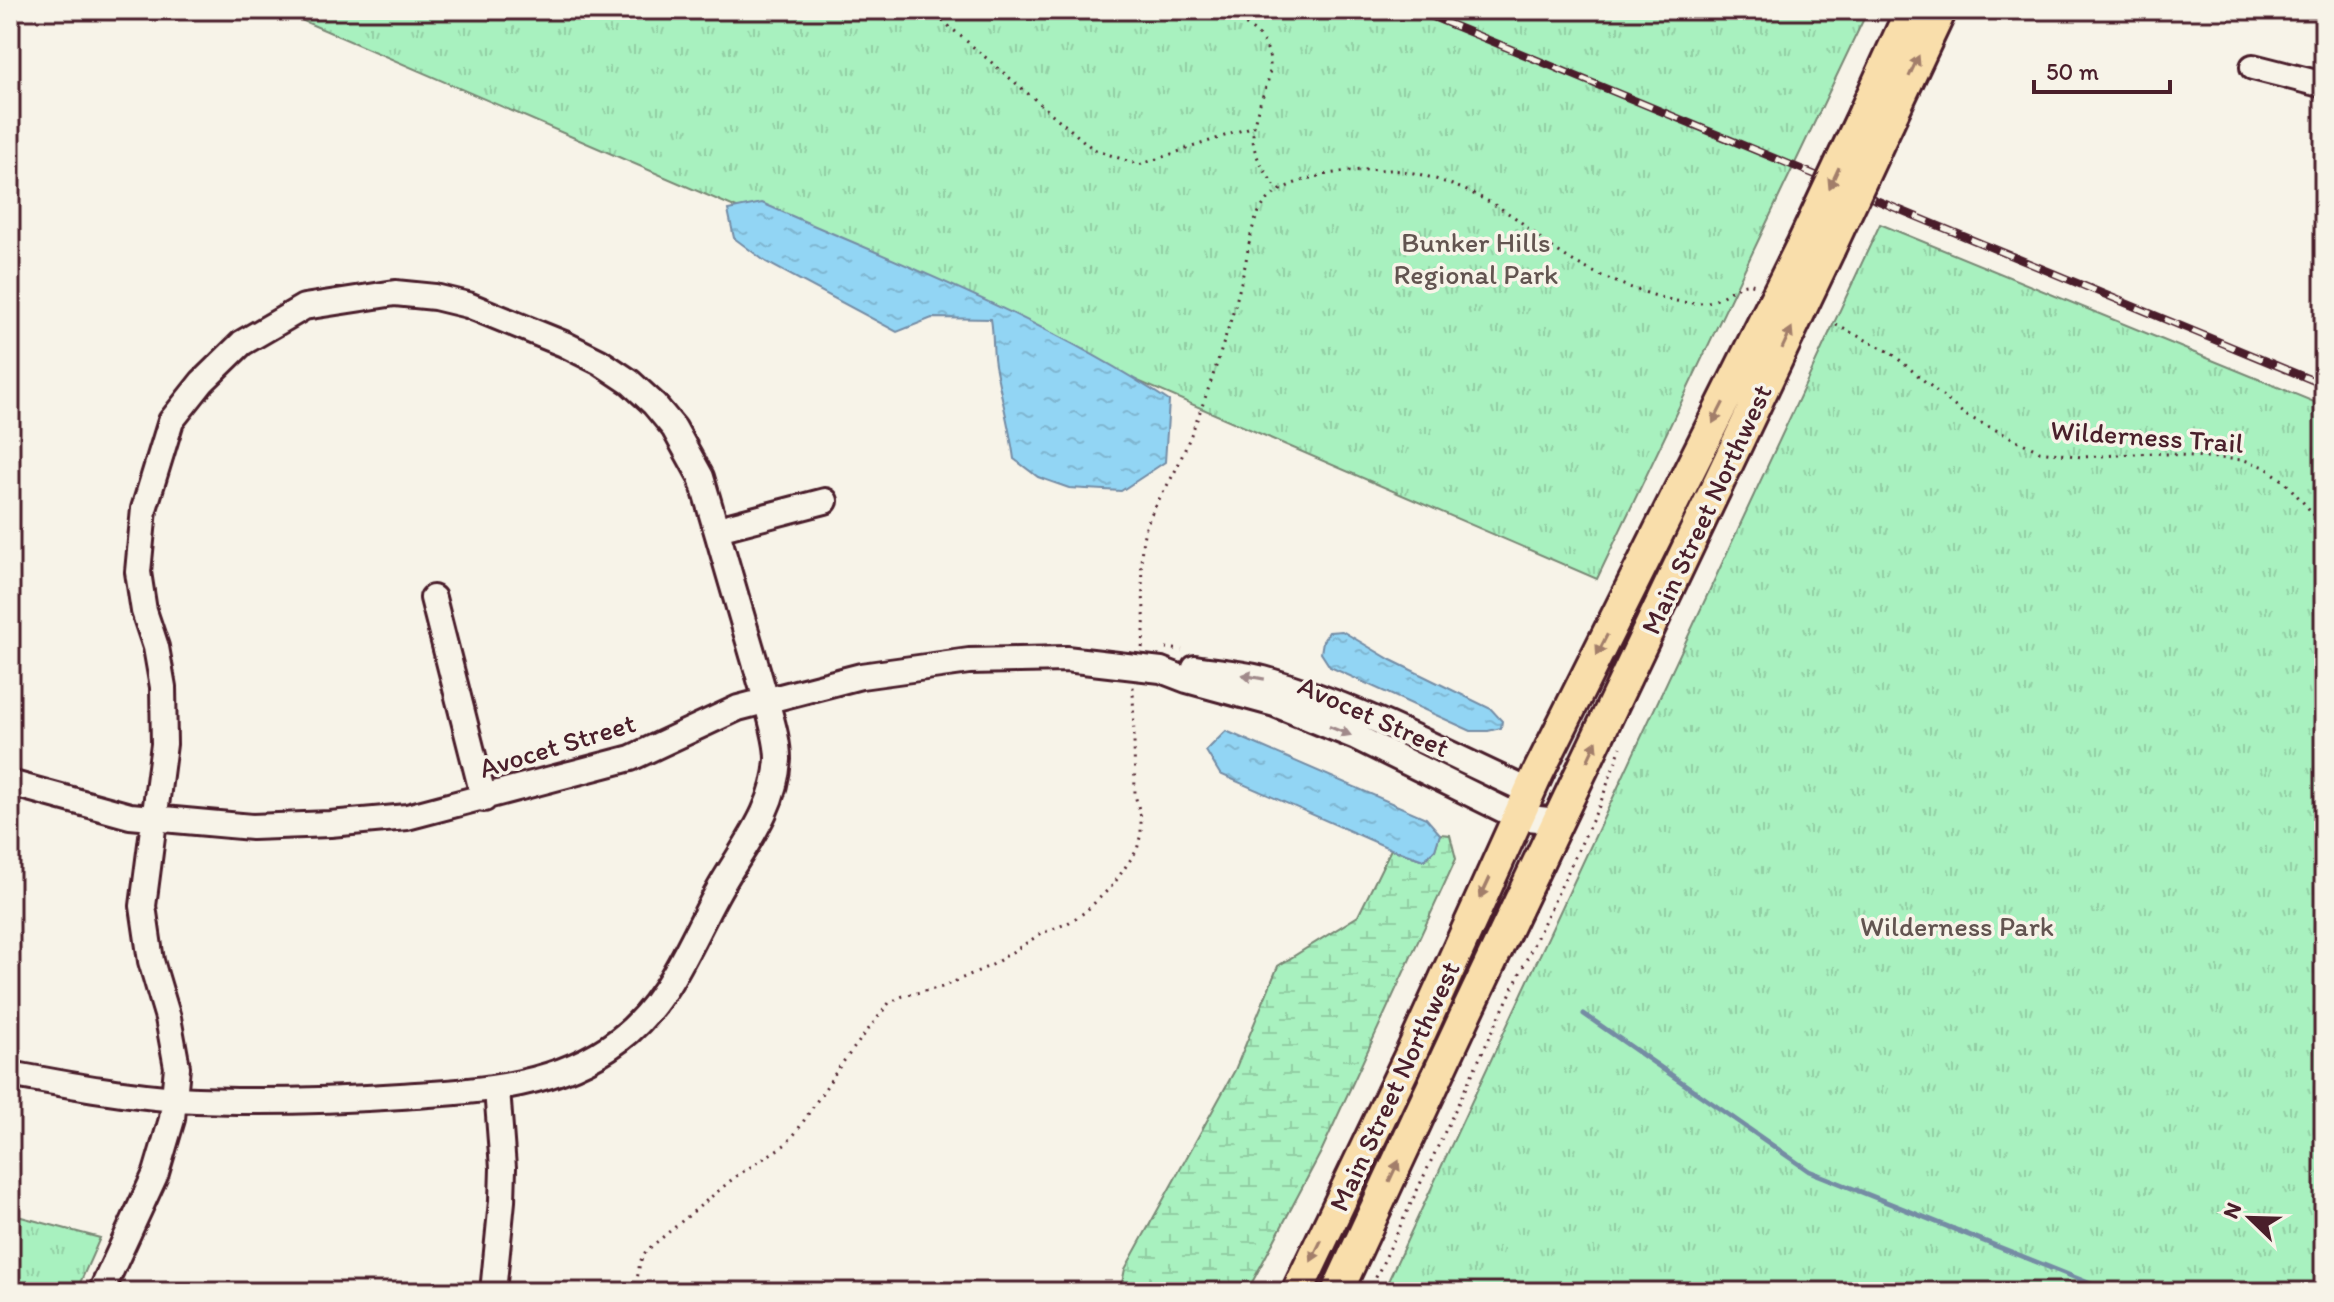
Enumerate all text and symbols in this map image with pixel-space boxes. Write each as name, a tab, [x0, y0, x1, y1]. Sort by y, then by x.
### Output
scale bar	[2034, 44, 2170, 94]
one-way arrow	[1907, 55, 1921, 78]
text: 50 m	[2046, 57, 2099, 86]
one-way arrow	[1827, 166, 1840, 190]
park label: Bunker Hills Regional Park	[1394, 225, 1558, 291]
one-way arrow	[1780, 327, 1794, 350]
street label: Main Street Northwest	[1633, 379, 1779, 639]
one-way arrow	[1712, 401, 1725, 424]
street label: Wilderness Trail	[2049, 412, 2245, 460]
one-way arrow	[1596, 634, 1609, 657]
street label: Avocet Street	[1293, 668, 1455, 764]
one-way arrow	[1240, 670, 1265, 683]
street label: Avocet Street	[475, 705, 639, 785]
one-way arrow	[1328, 725, 1352, 738]
one-way arrow	[1585, 739, 1599, 763]
one-way arrow	[1478, 876, 1492, 900]
park label: Wilderness Park	[1860, 909, 2054, 943]
street label: Main Street Northwest	[1321, 956, 1467, 1216]
one-way arrow	[1387, 1159, 1401, 1182]
north arrow	[2210, 1178, 2290, 1258]
text: N	[2217, 1198, 2247, 1222]
one-way arrow	[1309, 1239, 1323, 1262]

